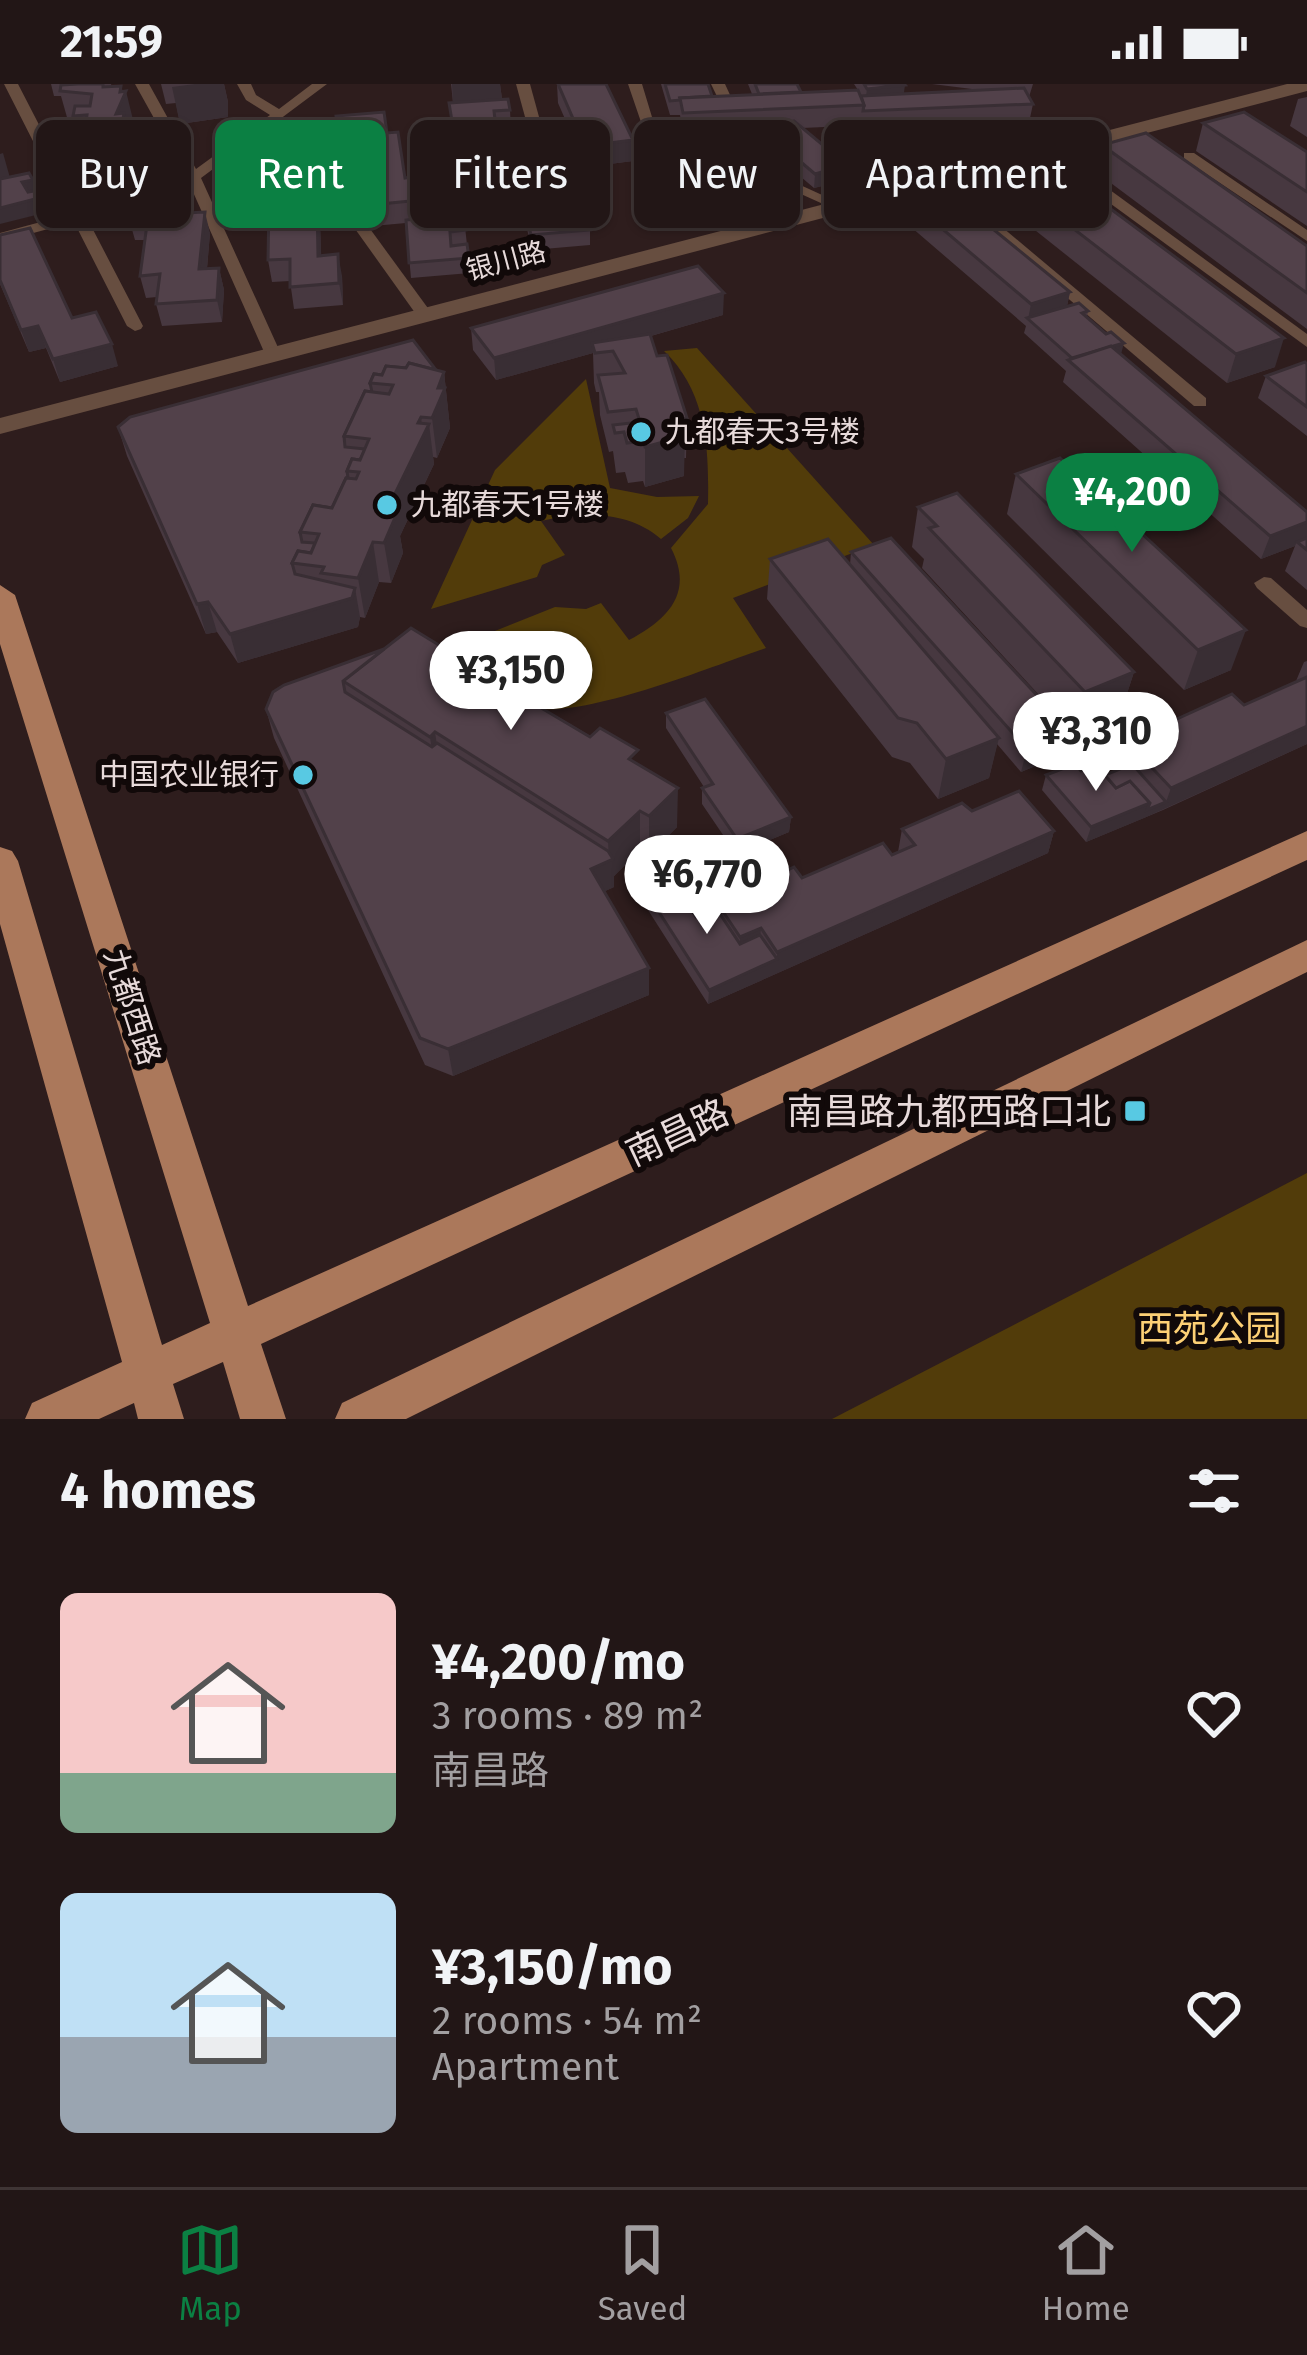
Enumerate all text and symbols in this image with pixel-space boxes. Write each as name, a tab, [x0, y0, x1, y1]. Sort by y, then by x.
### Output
text: 21:59	[60, 15, 163, 69]
chip: Buy	[36, 120, 191, 228]
chip: Rent	[215, 120, 386, 228]
chip: Filters	[410, 120, 610, 228]
chip: New	[634, 120, 800, 228]
chip: Apartment	[824, 120, 1109, 228]
street label: 银川路	[463, 235, 549, 287]
place label: 九都春天3号楼	[665, 414, 860, 450]
marker: 九都春天3号楼	[628, 419, 654, 445]
pin: ¥4,200	[1034, 453, 1230, 555]
text: ¥4,200	[1073, 469, 1191, 515]
place label: 九都春天1号楼	[411, 487, 604, 523]
marker: 九都春天1号楼	[374, 492, 400, 518]
pin: ¥3,150	[413, 631, 609, 733]
text: ¥3,150	[456, 647, 566, 693]
pin: ¥3,310	[998, 692, 1194, 794]
text: ¥3,310	[1040, 708, 1152, 754]
place label: 中国农业银行	[99, 757, 279, 793]
marker: 中国农业银行	[290, 762, 316, 788]
pin: ¥6,770	[609, 835, 805, 937]
text: ¥6,770	[651, 851, 763, 897]
street label: 九都西路	[96, 944, 168, 1070]
street label: 南昌路	[619, 1090, 736, 1176]
place label: 南昌路九都西路口北	[787, 1090, 1111, 1134]
marker: 南昌路九都西路口北	[1122, 1098, 1148, 1124]
park label: 西苑公园	[1137, 1307, 1281, 1351]
icon: filters	[1181, 1458, 1247, 1524]
text: 4 homes	[60, 1460, 256, 1522]
text: ¥4,200/mo	[432, 1631, 685, 1693]
icon: home	[156, 1641, 300, 1785]
icon: heart	[1181, 1680, 1247, 1746]
text: 3 rooms · 89 m²	[432, 1693, 703, 1739]
text: 南昌路	[432, 1748, 549, 1794]
text: ¥3,150/mo	[432, 1936, 673, 1998]
icon: home	[156, 1941, 300, 2085]
icon: heart	[1181, 1980, 1247, 2046]
text: 2 rooms · 54 m²	[432, 1998, 702, 2044]
text: Apartment	[432, 2044, 619, 2090]
tab: Map	[177, 2217, 243, 2329]
tab: Saved	[598, 2217, 687, 2329]
tab: Home	[1042, 2217, 1130, 2329]

